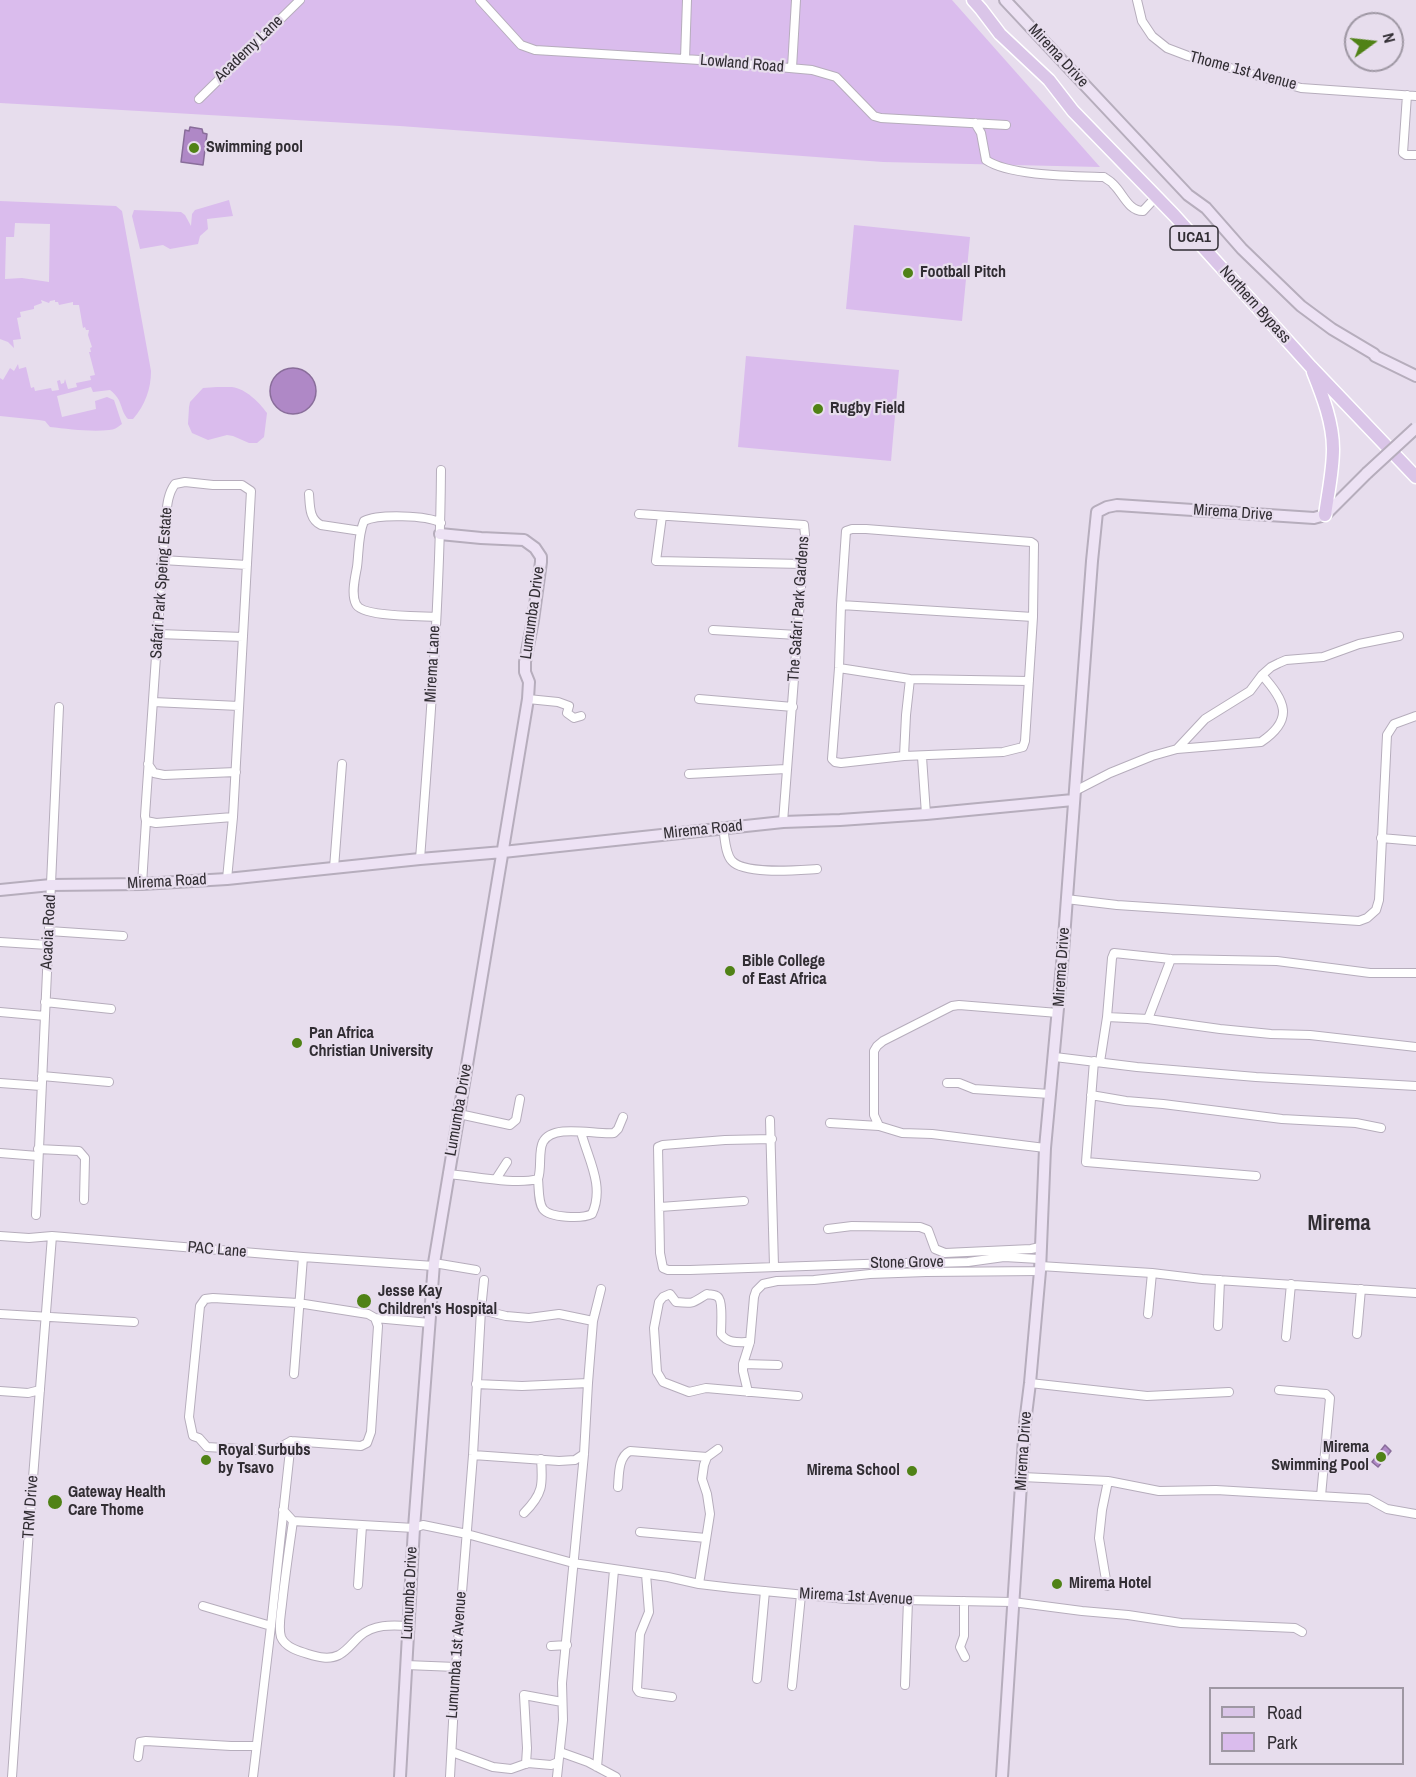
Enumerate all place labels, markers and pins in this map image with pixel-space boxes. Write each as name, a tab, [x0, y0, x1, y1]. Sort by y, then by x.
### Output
place label: Swimming pool	[206, 138, 303, 158]
marker: Swimming pool	[187, 141, 201, 155]
place label: Football Pitch	[920, 263, 1006, 283]
marker: Football Pitch	[901, 266, 915, 280]
place label: Rugby Field	[830, 399, 905, 419]
marker: Rugby Field	[811, 402, 825, 416]
place label: Bible College of East Africa	[742, 952, 827, 990]
marker: Bible College of East Africa	[723, 964, 737, 978]
place label: Pan Africa Christian University	[309, 1024, 433, 1062]
marker: Pan Africa Christian University	[290, 1036, 304, 1050]
place label: Jesse Kay Children's Hospital	[378, 1282, 497, 1320]
marker: Jesse Kay Children's Hospital	[355, 1292, 373, 1310]
place label: Mirema Swimming Pool	[1271, 1438, 1369, 1476]
place label: Royal Surbubs by Tsavo	[218, 1441, 311, 1479]
marker: Mirema Swimming Pool	[1374, 1450, 1388, 1464]
marker: Royal Surbubs by Tsavo	[199, 1453, 213, 1467]
place label: Mirema School	[807, 1461, 900, 1481]
marker: Mirema School	[905, 1464, 919, 1478]
place label: Gateway Health Care Thome	[68, 1483, 166, 1521]
marker: Gateway Health Care Thome	[46, 1493, 64, 1511]
place label: Mirema Hotel	[1069, 1574, 1151, 1594]
marker: Mirema Hotel	[1050, 1577, 1064, 1591]

